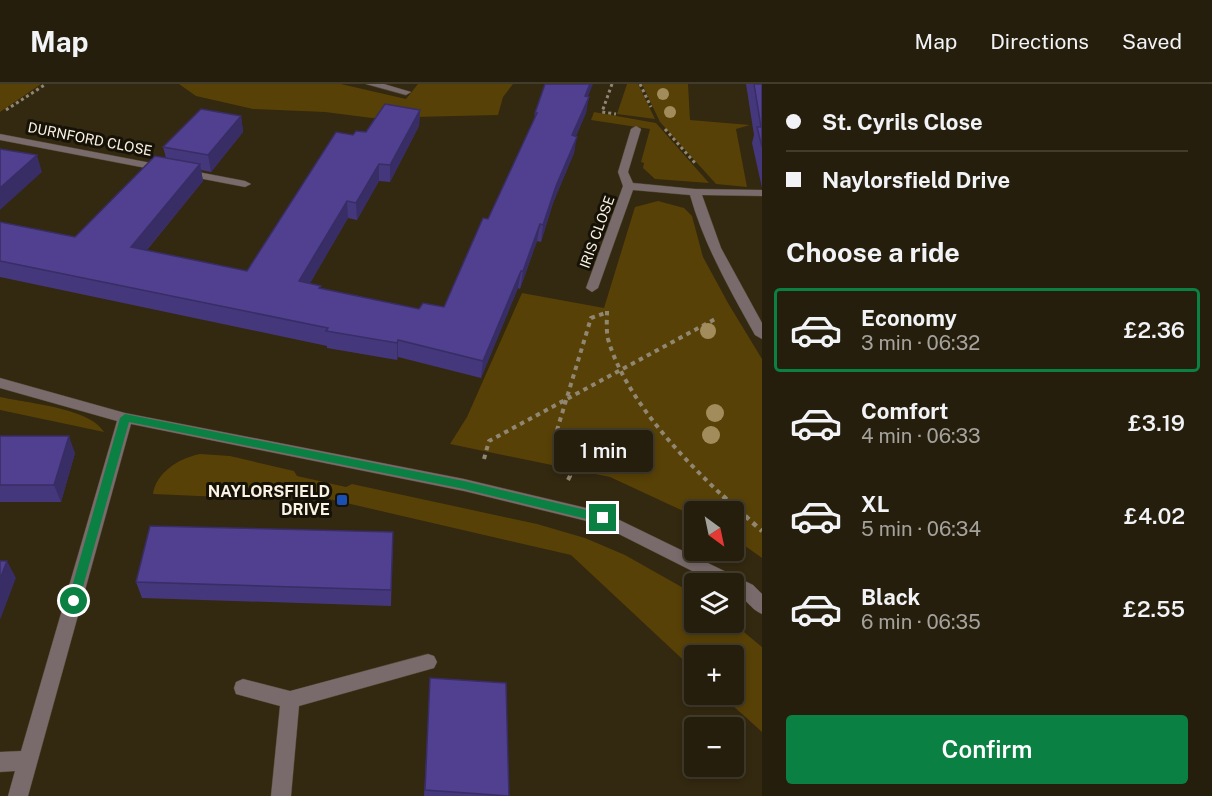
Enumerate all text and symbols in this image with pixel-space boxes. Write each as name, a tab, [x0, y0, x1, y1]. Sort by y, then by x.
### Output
text: Map	[30, 25, 89, 58]
text: Map	[915, 29, 957, 54]
text: Directions	[990, 29, 1089, 54]
text: Saved	[1122, 29, 1182, 54]
text: St. Cyrils Close	[822, 109, 983, 135]
street label: DURNFORD CLOSE	[26, 119, 154, 159]
text: Naylorsfield Drive	[822, 167, 1010, 193]
street label: IRIS CLOSE	[577, 194, 617, 270]
text: Choose a ride	[786, 236, 960, 268]
icon: car	[789, 303, 843, 357]
text: Economy	[861, 305, 957, 331]
text: £2.36	[1124, 317, 1185, 343]
text: 3 min · 06:32	[861, 331, 980, 355]
icon: car	[789, 396, 843, 450]
text: Comfort	[861, 398, 948, 424]
text: £3.19	[1128, 410, 1185, 436]
text: 4 min · 06:33	[861, 424, 981, 448]
callout: 1 min	[554, 431, 652, 473]
text: 1 min	[580, 439, 627, 463]
place label: NAYLORSFIELD DRIVE	[208, 482, 330, 519]
icon: car	[789, 489, 843, 543]
text: XL	[861, 491, 889, 517]
marker: NAYLORSFIELD DRIVE	[335, 493, 349, 507]
north arrow	[684, 501, 744, 561]
map controls	[684, 501, 744, 777]
text: £4.02	[1124, 503, 1185, 529]
route end	[589, 504, 616, 531]
text: 5 min · 06:34	[861, 517, 981, 541]
button: layers	[684, 573, 744, 633]
icon: car	[789, 582, 843, 636]
text: Black	[861, 584, 920, 610]
route start	[60, 587, 87, 614]
text: £2.55	[1123, 596, 1185, 622]
text: 6 min · 06:35	[861, 610, 981, 634]
button: +	[684, 645, 744, 705]
button: Confirm	[786, 715, 1188, 784]
button: −	[684, 717, 744, 777]

